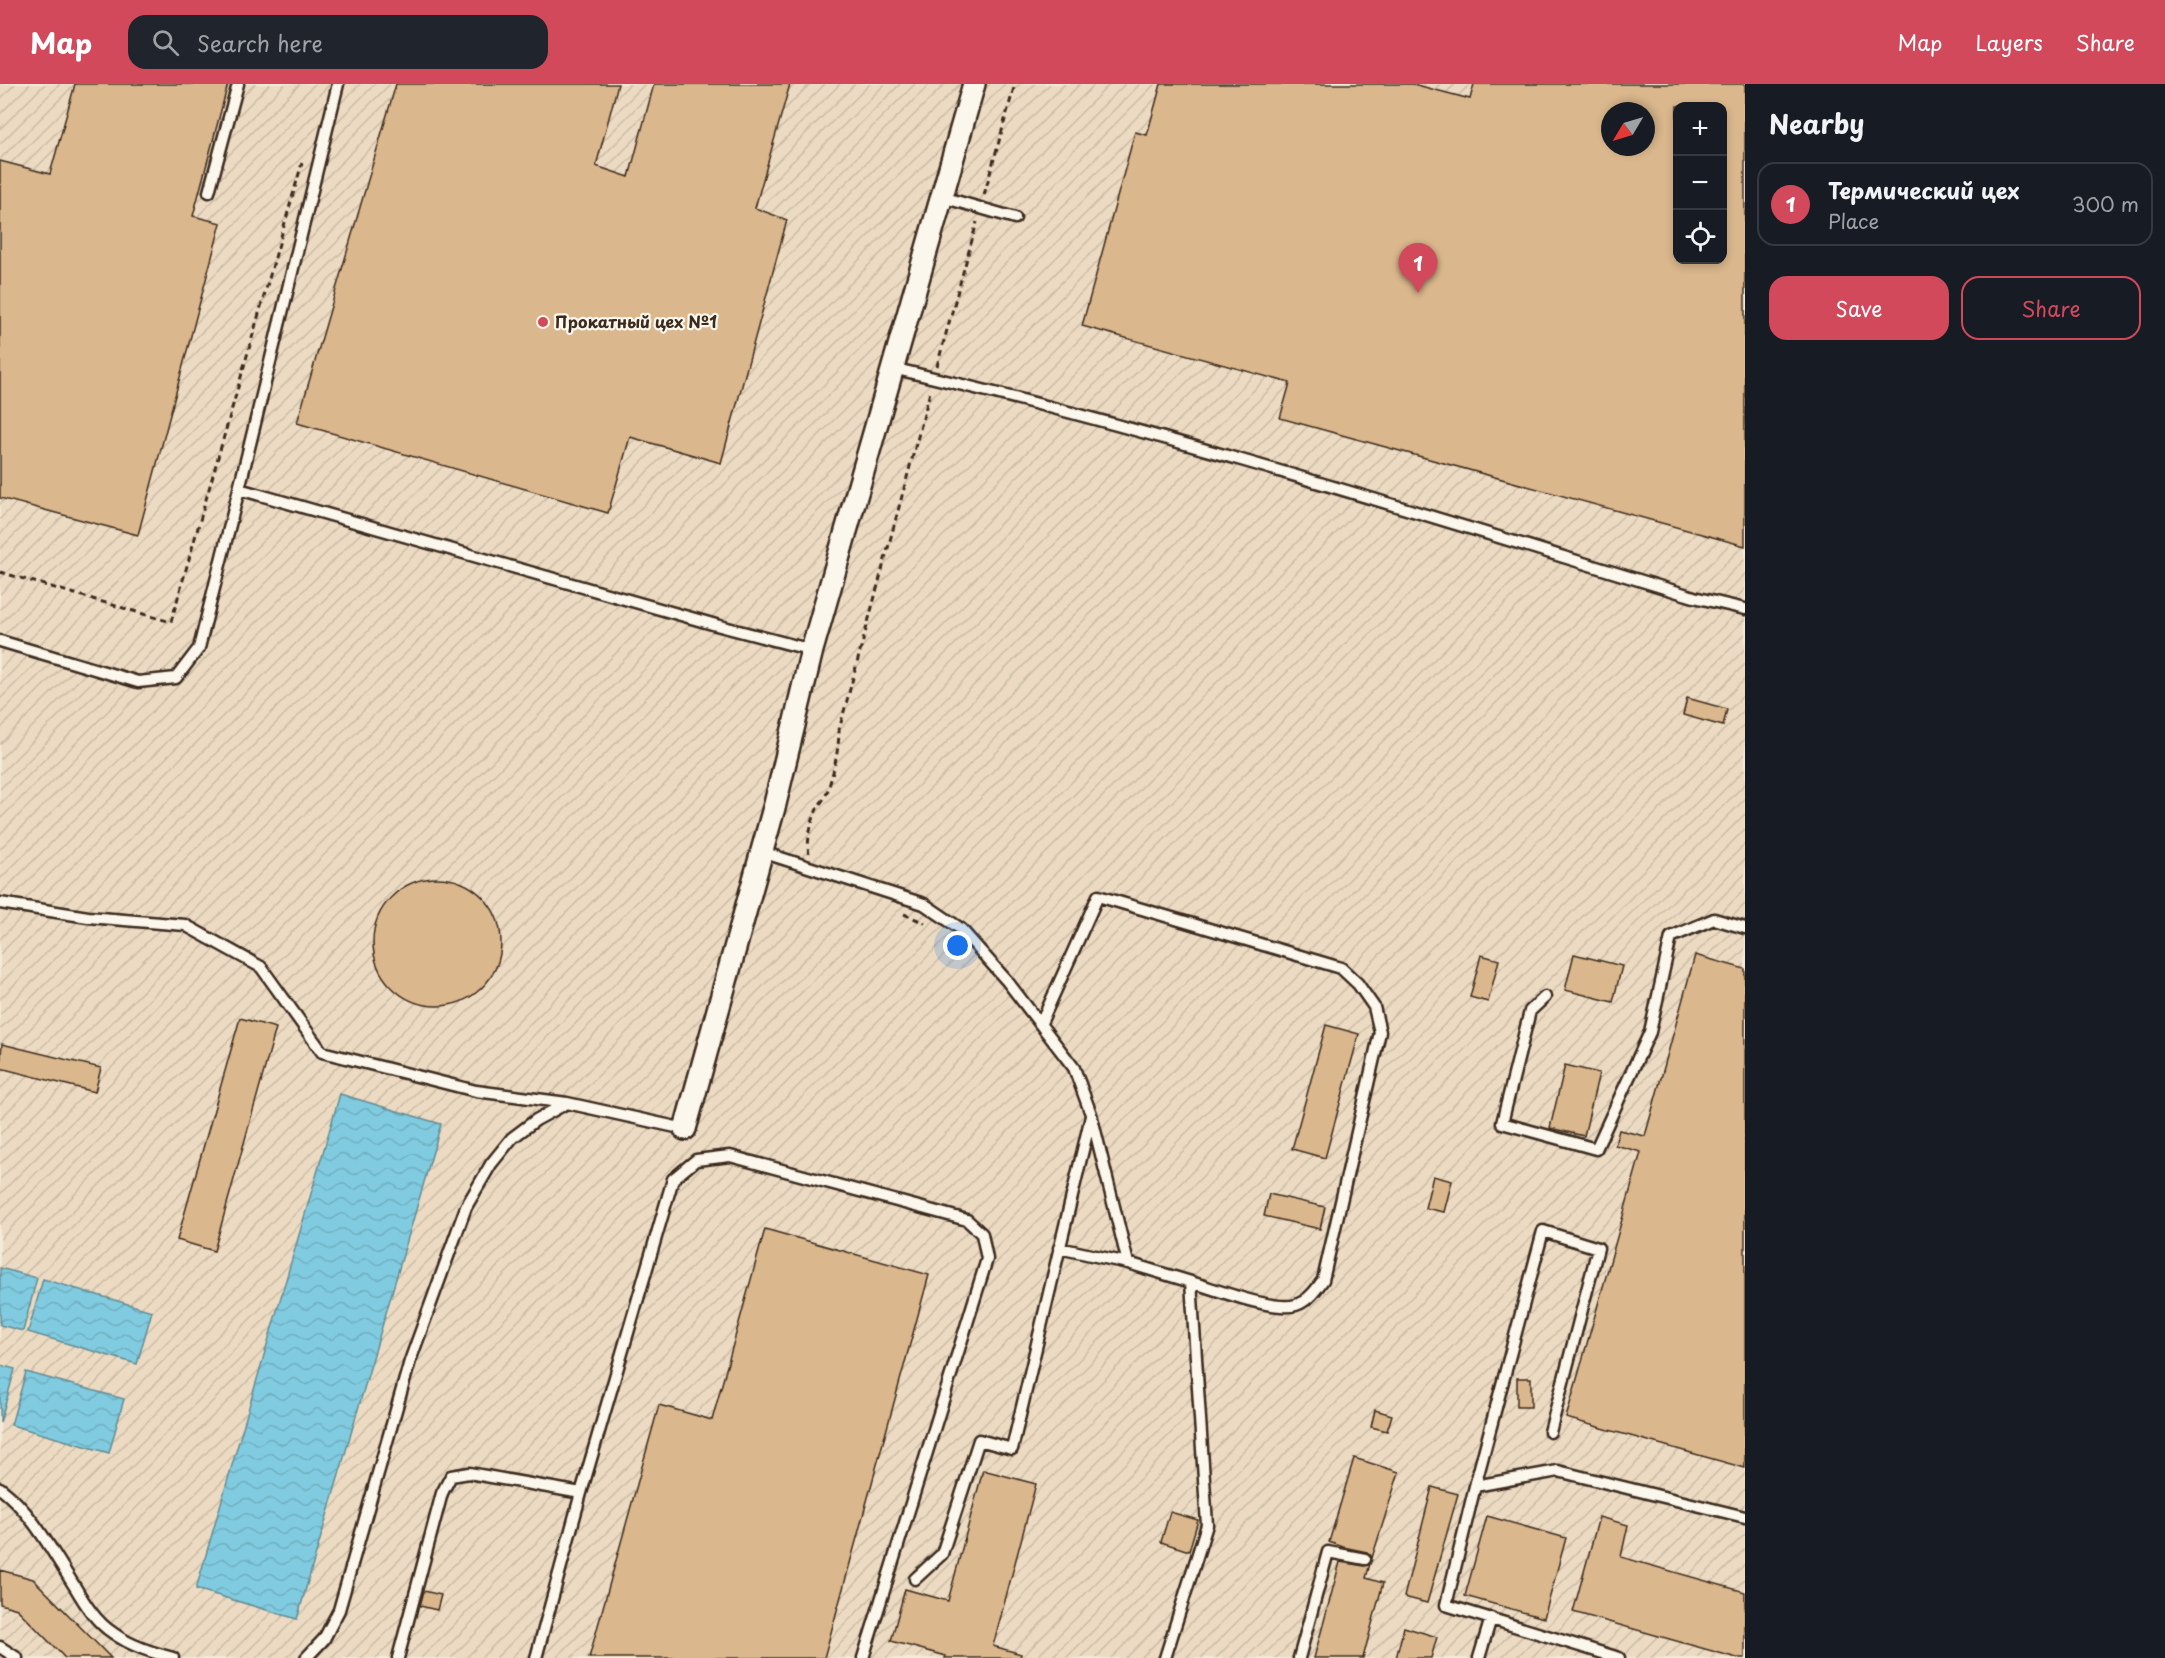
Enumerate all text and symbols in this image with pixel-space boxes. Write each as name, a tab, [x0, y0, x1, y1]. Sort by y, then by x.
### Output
search box	[128, 15, 548, 69]
text: Map	[30, 21, 92, 64]
icon: search	[149, 26, 182, 59]
text: Search here	[197, 26, 323, 59]
text: Map	[1898, 26, 1942, 58]
text: Layers	[1975, 26, 2043, 58]
text: Share	[2076, 26, 2135, 58]
north arrow	[1601, 102, 1655, 156]
map controls	[1673, 102, 1727, 264]
button: +	[1673, 102, 1727, 156]
text: Nearby	[1769, 104, 1864, 143]
button: −	[1673, 156, 1727, 210]
text: Термический цех	[1828, 173, 2019, 206]
text: 1	[1786, 189, 1795, 219]
text: 300 m	[2072, 189, 2139, 219]
text: Place	[1828, 206, 1879, 236]
button: locate	[1673, 210, 1727, 264]
pin: 1	[1398, 244, 1438, 293]
button: Save	[1769, 276, 1949, 340]
button: Share	[1961, 276, 2141, 340]
place label: Прокатный цех №1	[555, 309, 717, 333]
marker: Прокатный цех №1	[536, 315, 550, 329]
your location	[943, 931, 972, 960]

